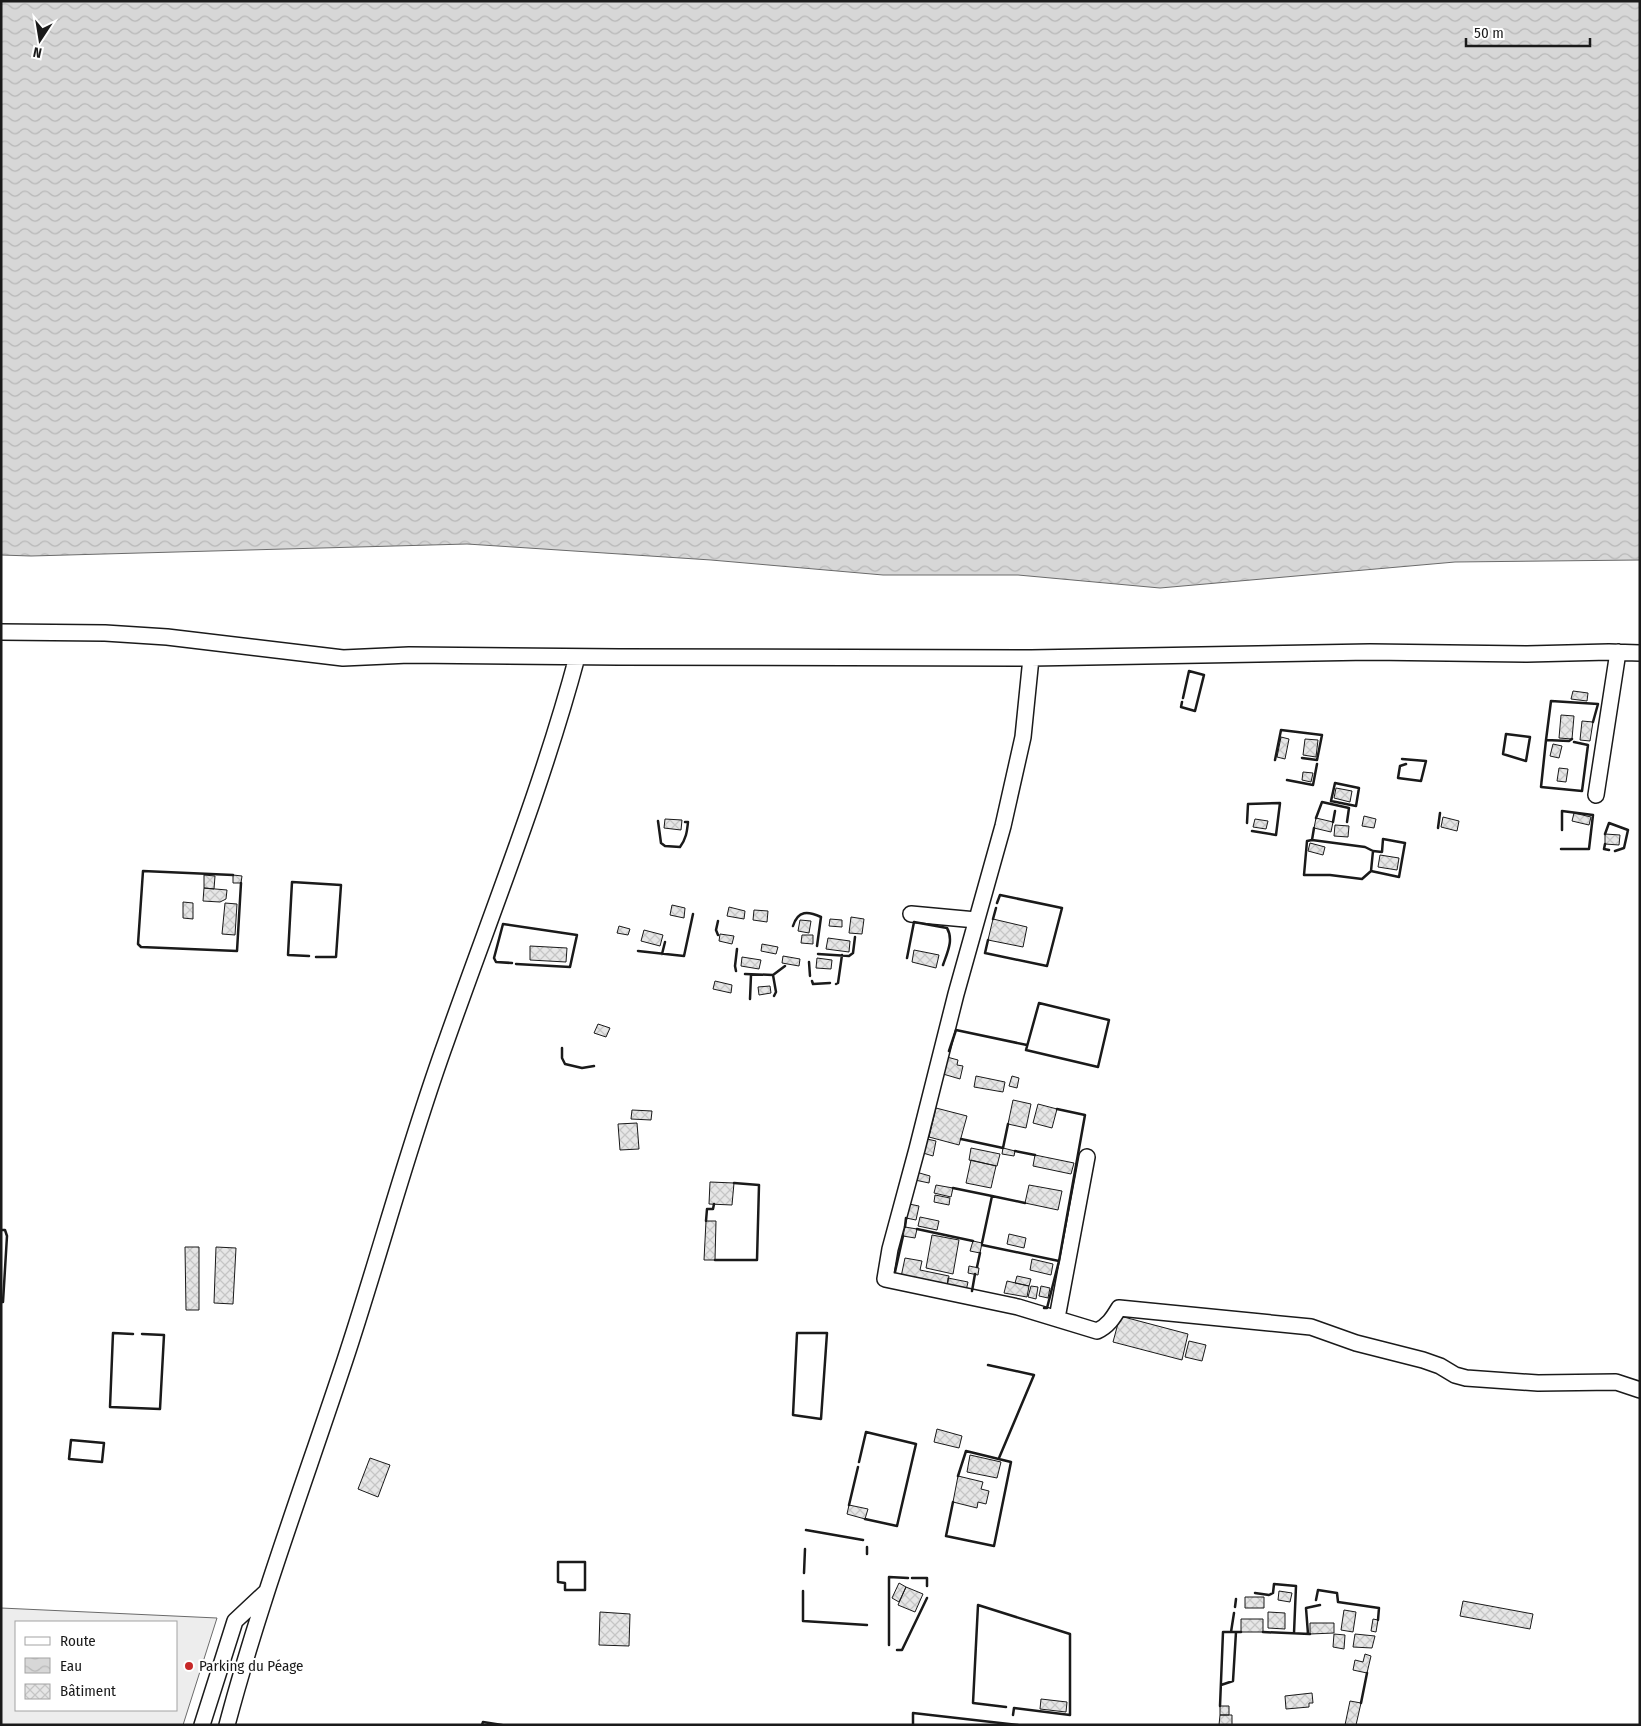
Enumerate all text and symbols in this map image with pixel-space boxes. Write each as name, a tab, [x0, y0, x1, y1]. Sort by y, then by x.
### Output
north arrow	[15, 15, 65, 65]
scale bar	[1466, 15, 1590, 47]
text: 50 m	[1474, 24, 1504, 42]
text: N	[32, 43, 43, 61]
legend	[15, 1621, 178, 1711]
text: Route	[60, 1632, 96, 1650]
text: Eau	[60, 1657, 82, 1675]
place label: Parking du Péage	[199, 1657, 303, 1675]
marker: Parking du Péage	[183, 1660, 195, 1672]
text: Bâtiment	[60, 1682, 116, 1700]

